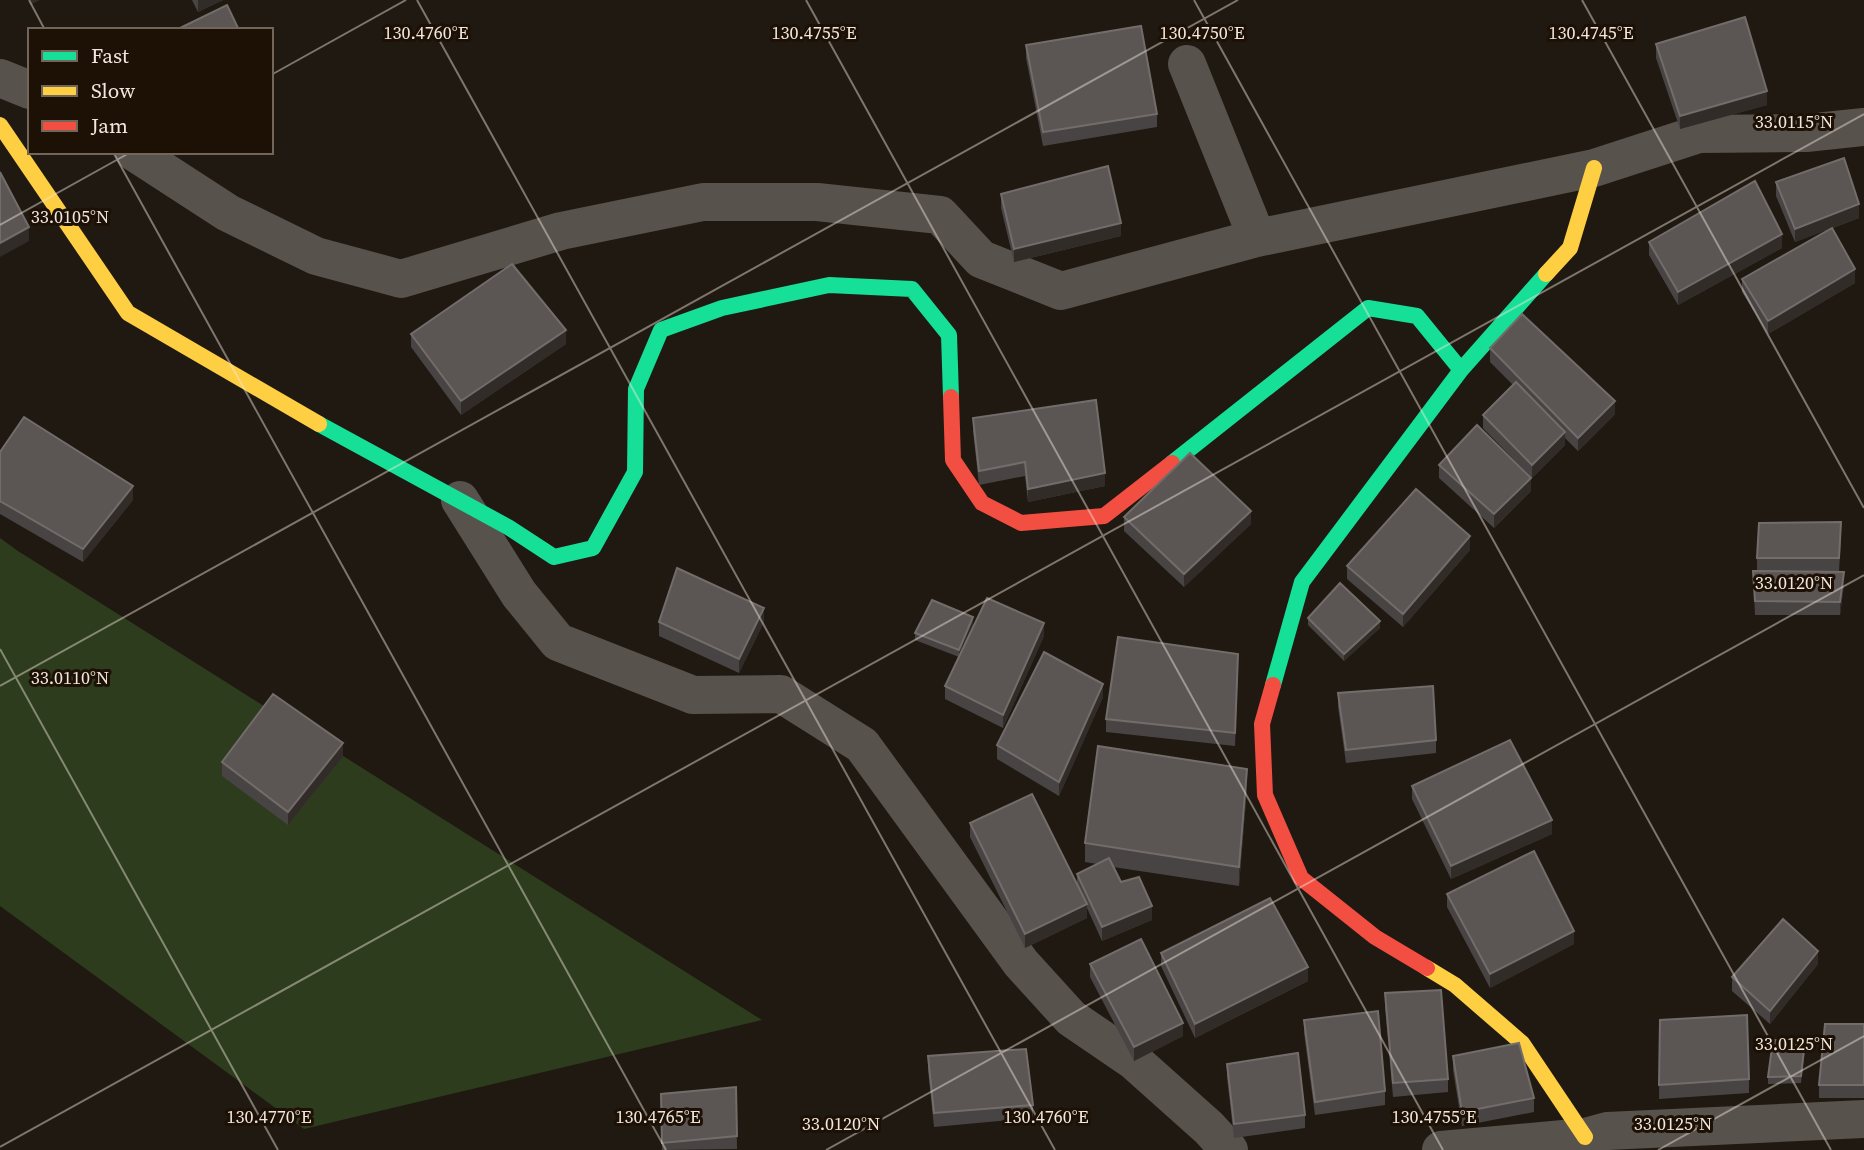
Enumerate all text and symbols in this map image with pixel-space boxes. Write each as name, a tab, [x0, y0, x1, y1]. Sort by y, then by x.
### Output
text: 130.4760°E	[383, 20, 469, 45]
text: 130.4755°E	[771, 20, 857, 45]
text: 130.4750°E	[1159, 20, 1245, 45]
text: 130.4745°E	[1548, 20, 1634, 45]
legend	[28, 28, 273, 154]
text: Fast	[91, 41, 129, 70]
text: Slow	[91, 76, 135, 105]
text: 33.0115°N	[1755, 109, 1833, 134]
text: Jam	[90, 111, 128, 140]
text: 33.0105°N	[31, 204, 109, 229]
text: 33.0120°N	[1755, 570, 1833, 595]
text: 33.0110°N	[31, 665, 109, 690]
text: 33.0125°N	[1755, 1031, 1833, 1056]
text: 130.4770°E	[226, 1104, 312, 1129]
text: 130.4765°E	[615, 1104, 701, 1129]
text: 130.4760°E	[1003, 1104, 1089, 1129]
text: 130.4755°E	[1391, 1104, 1477, 1129]
text: 33.0120°N	[802, 1111, 880, 1136]
text: 33.0125°N	[1634, 1111, 1712, 1136]

